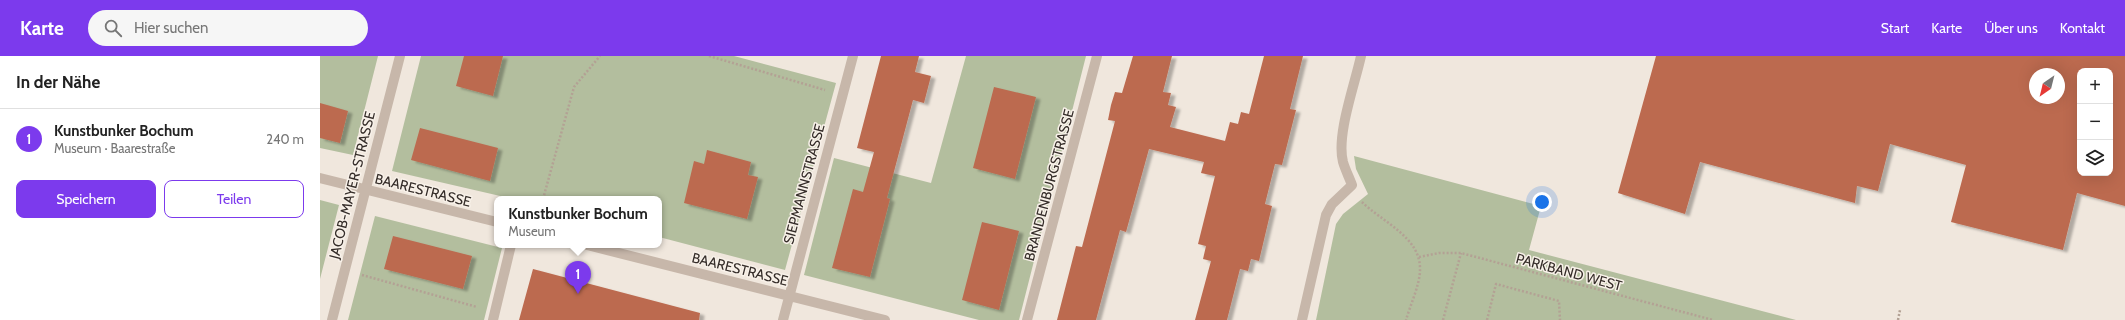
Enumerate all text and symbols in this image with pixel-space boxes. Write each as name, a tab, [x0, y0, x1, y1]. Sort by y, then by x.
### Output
search box	[88, 10, 368, 46]
text: Karte	[20, 17, 64, 40]
icon: search	[102, 17, 124, 39]
text: Hier suchen	[134, 19, 208, 37]
text: Start	[1881, 19, 1909, 37]
text: Karte	[1931, 19, 1962, 37]
text: Über uns	[1984, 19, 2038, 37]
text: Kontakt	[2060, 19, 2105, 37]
north arrow	[2029, 68, 2065, 104]
map controls	[2077, 68, 2113, 176]
button: +	[2077, 68, 2113, 104]
text: In der Nähe	[16, 72, 100, 92]
button: −	[2077, 104, 2113, 140]
street label: BRANDENBURGSTRASSE	[1020, 107, 1078, 263]
street label: JACOB-MAYER-STRASSE	[325, 109, 379, 262]
text: Kunstbunker Bochum	[54, 122, 193, 140]
street label: SIEPMANNSTRASSE	[779, 122, 829, 246]
text: 1	[27, 131, 31, 147]
text: 240 m	[266, 131, 304, 147]
text: Museum · Baarestraße	[54, 140, 175, 156]
button: layers	[2077, 140, 2113, 176]
street label: BAARESTRASSE	[373, 169, 473, 211]
button: Speichern	[16, 180, 156, 218]
button: Teilen	[164, 180, 304, 218]
your location	[1532, 192, 1552, 212]
popup	[494, 196, 662, 248]
text: Kunstbunker Bochum	[508, 205, 648, 223]
text: Museum	[508, 223, 556, 239]
street label: BAARESTRASSE	[690, 248, 790, 290]
street label: PARKBAND WEST	[1514, 249, 1625, 295]
pin: 1	[565, 261, 591, 294]

